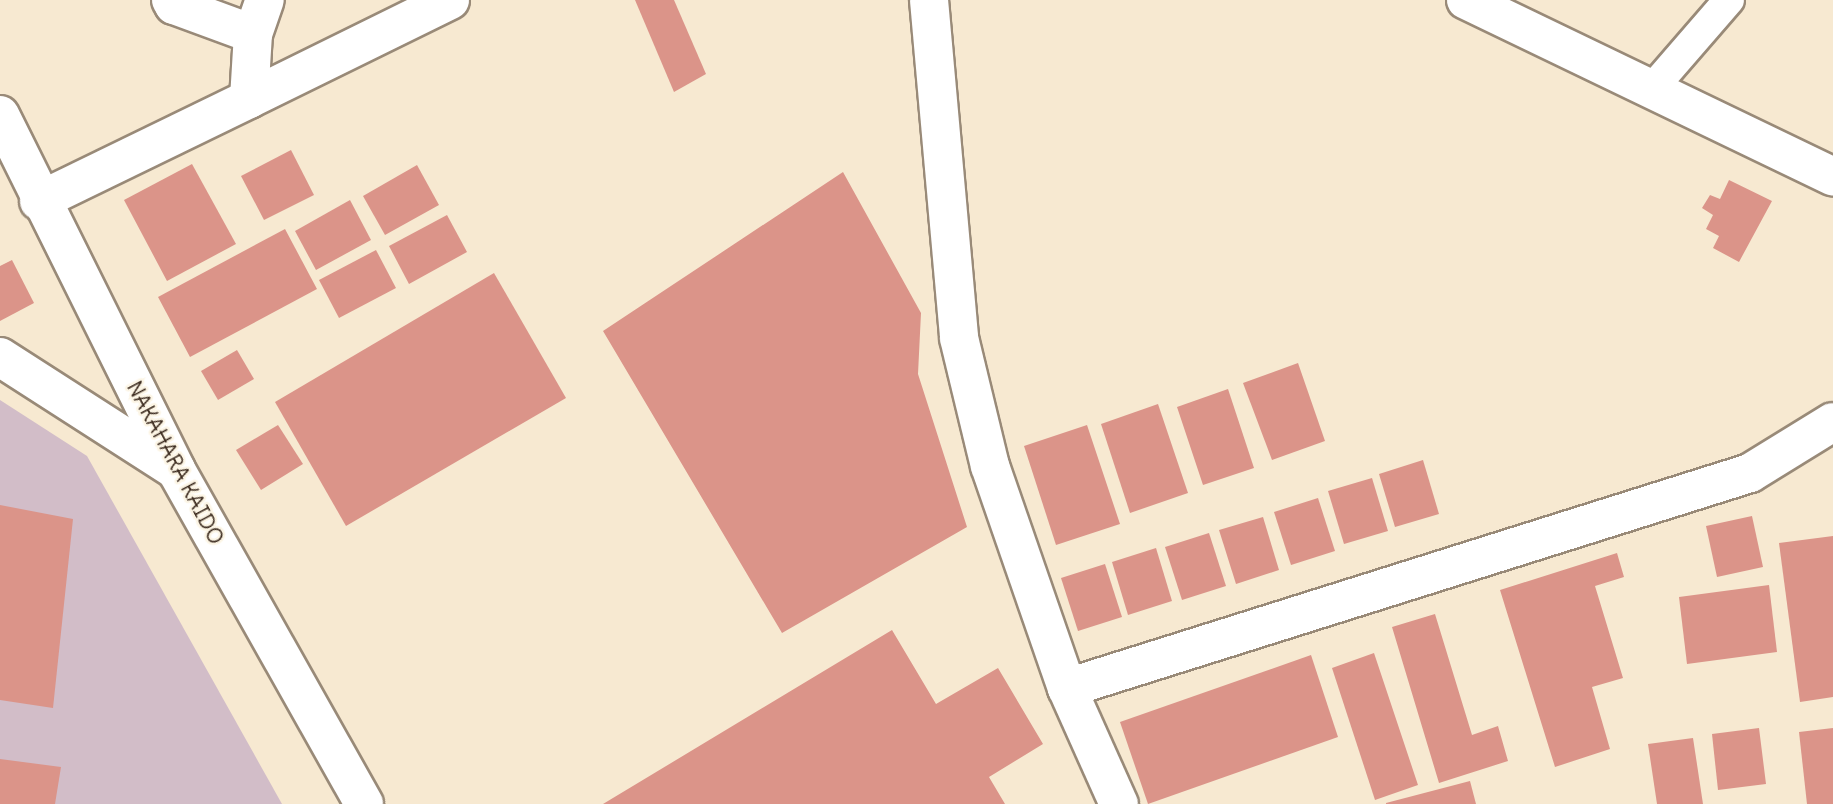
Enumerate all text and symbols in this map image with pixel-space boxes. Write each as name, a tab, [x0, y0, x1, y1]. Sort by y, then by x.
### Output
street label: NAKAHARA KAIDO	[121, 377, 229, 549]

